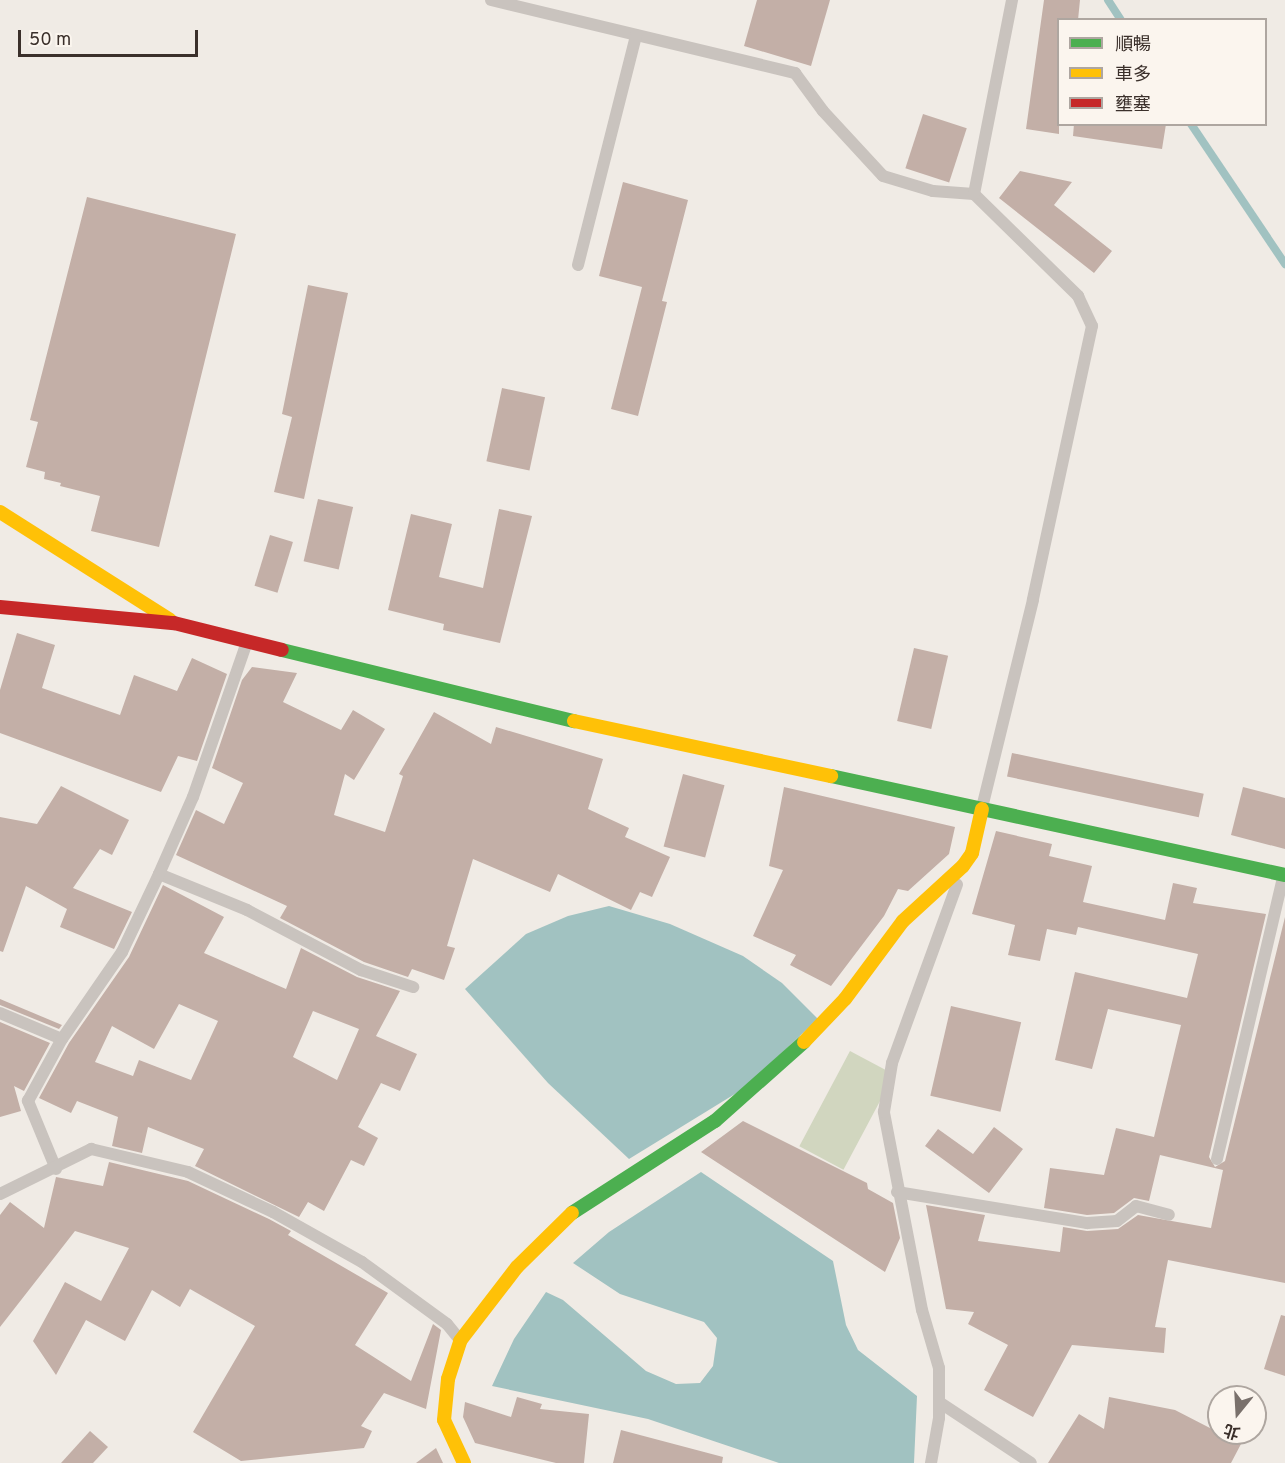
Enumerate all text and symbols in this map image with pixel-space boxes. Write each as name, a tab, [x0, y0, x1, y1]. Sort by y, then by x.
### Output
scale bar	[21, 18, 201, 56]
legend	[1057, 18, 1267, 126]
text: 50 m	[29, 29, 71, 52]
text: 順暢	[1115, 34, 1151, 57]
text: 車多	[1115, 64, 1151, 87]
text: 壅塞	[1115, 94, 1151, 117]
north arrow	[1207, 1385, 1267, 1445]
text: 北	[1221, 1418, 1243, 1442]

